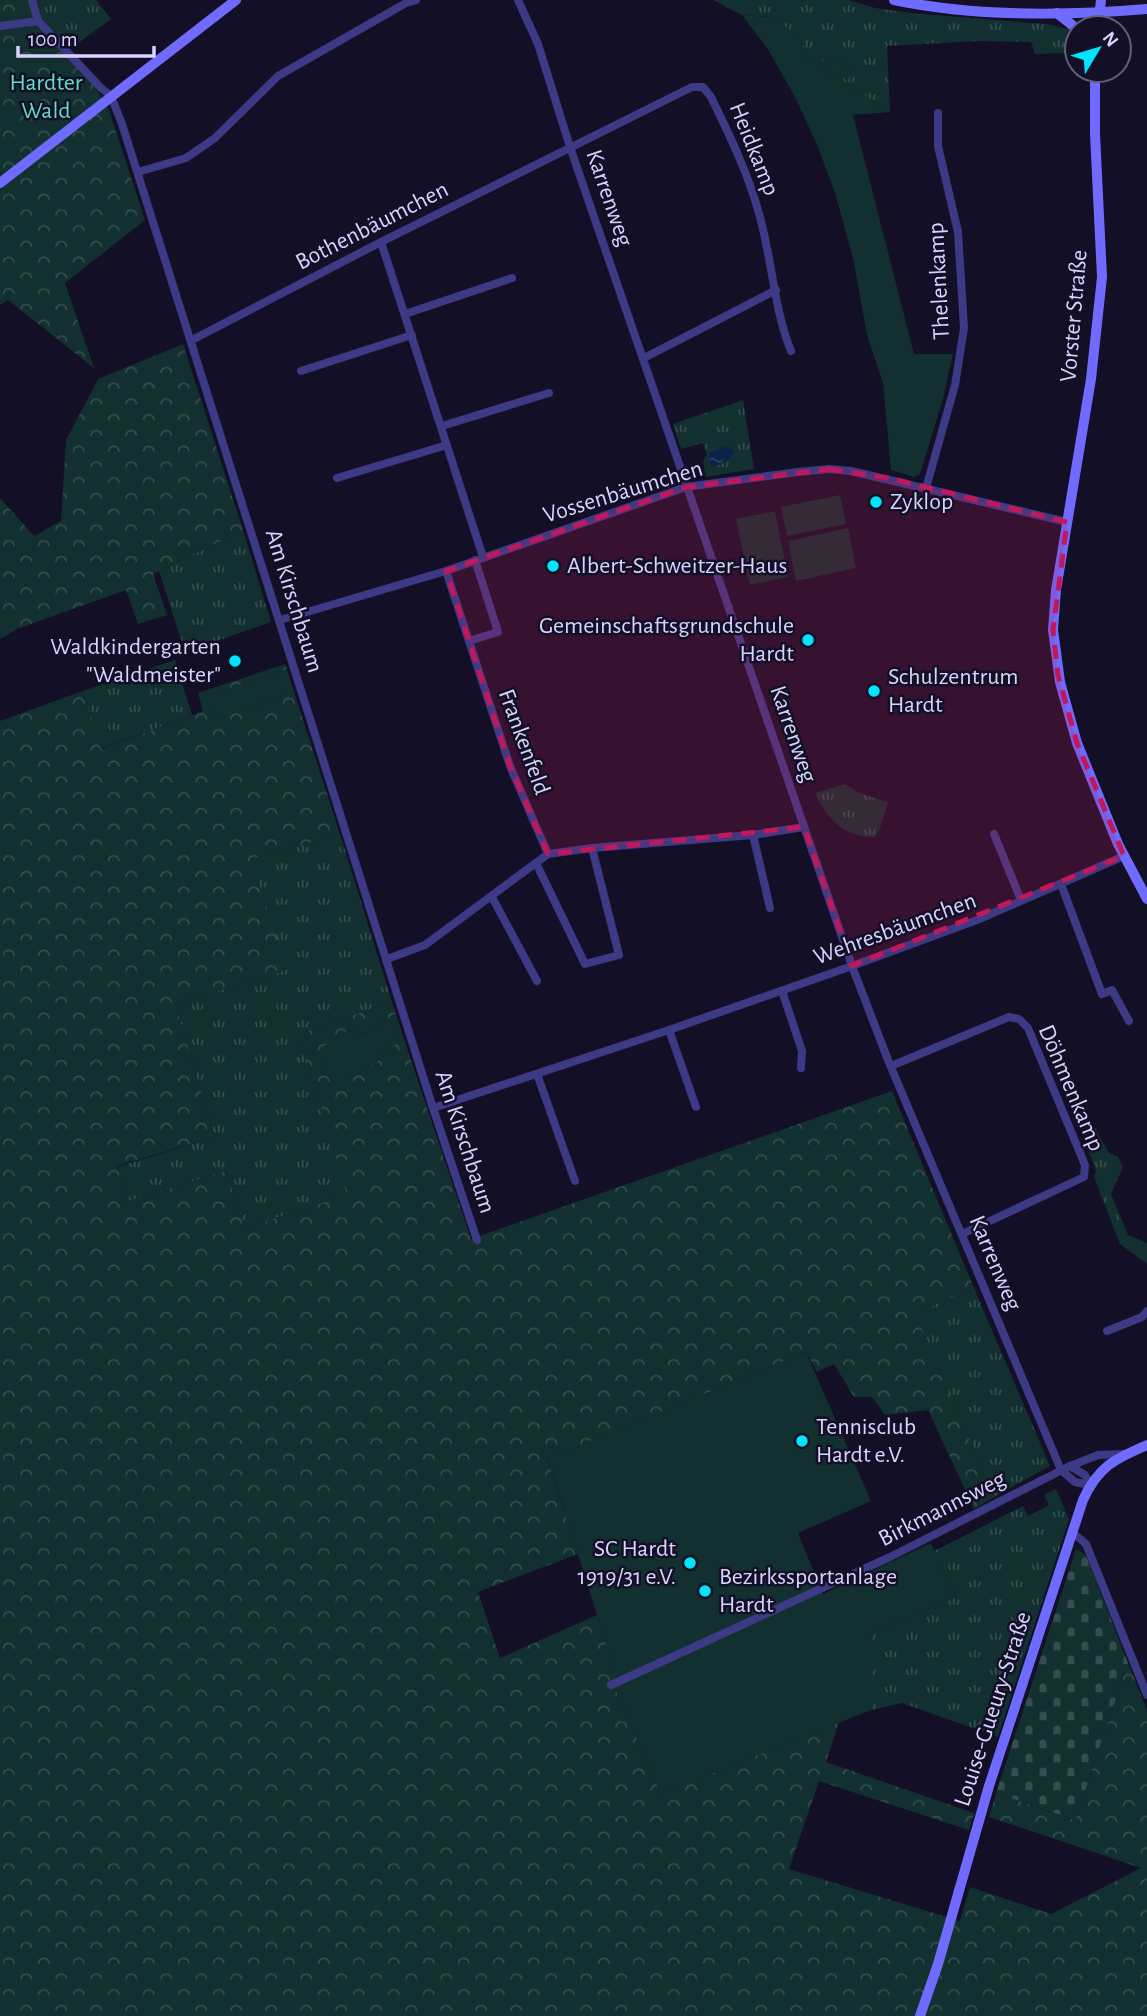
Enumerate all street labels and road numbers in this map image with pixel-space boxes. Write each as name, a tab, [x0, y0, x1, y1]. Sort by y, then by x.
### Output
street label: Heidkamp	[725, 99, 783, 199]
street label: Karrenweg	[581, 147, 637, 250]
street label: Bothenbäumchen	[292, 177, 452, 275]
street label: Thelenkamp	[924, 222, 954, 340]
street label: Vorster Straße	[1056, 249, 1092, 383]
street label: Vossenbäumchen	[540, 456, 706, 528]
street label: Am Kirschbaum	[261, 526, 327, 676]
street label: Karrenweg	[765, 683, 821, 786]
street label: Frankenfeld	[494, 686, 554, 798]
street label: Wehresbäumchen	[810, 888, 980, 970]
street label: Döhmenkamp	[1034, 1021, 1108, 1155]
street label: Am Kirschbaum	[431, 1068, 499, 1216]
street label: Karrenweg	[964, 1212, 1026, 1314]
street label: Birkmannsweg	[875, 1467, 1010, 1551]
street label: Louise-Gueury-Straße	[950, 1609, 1036, 1809]

